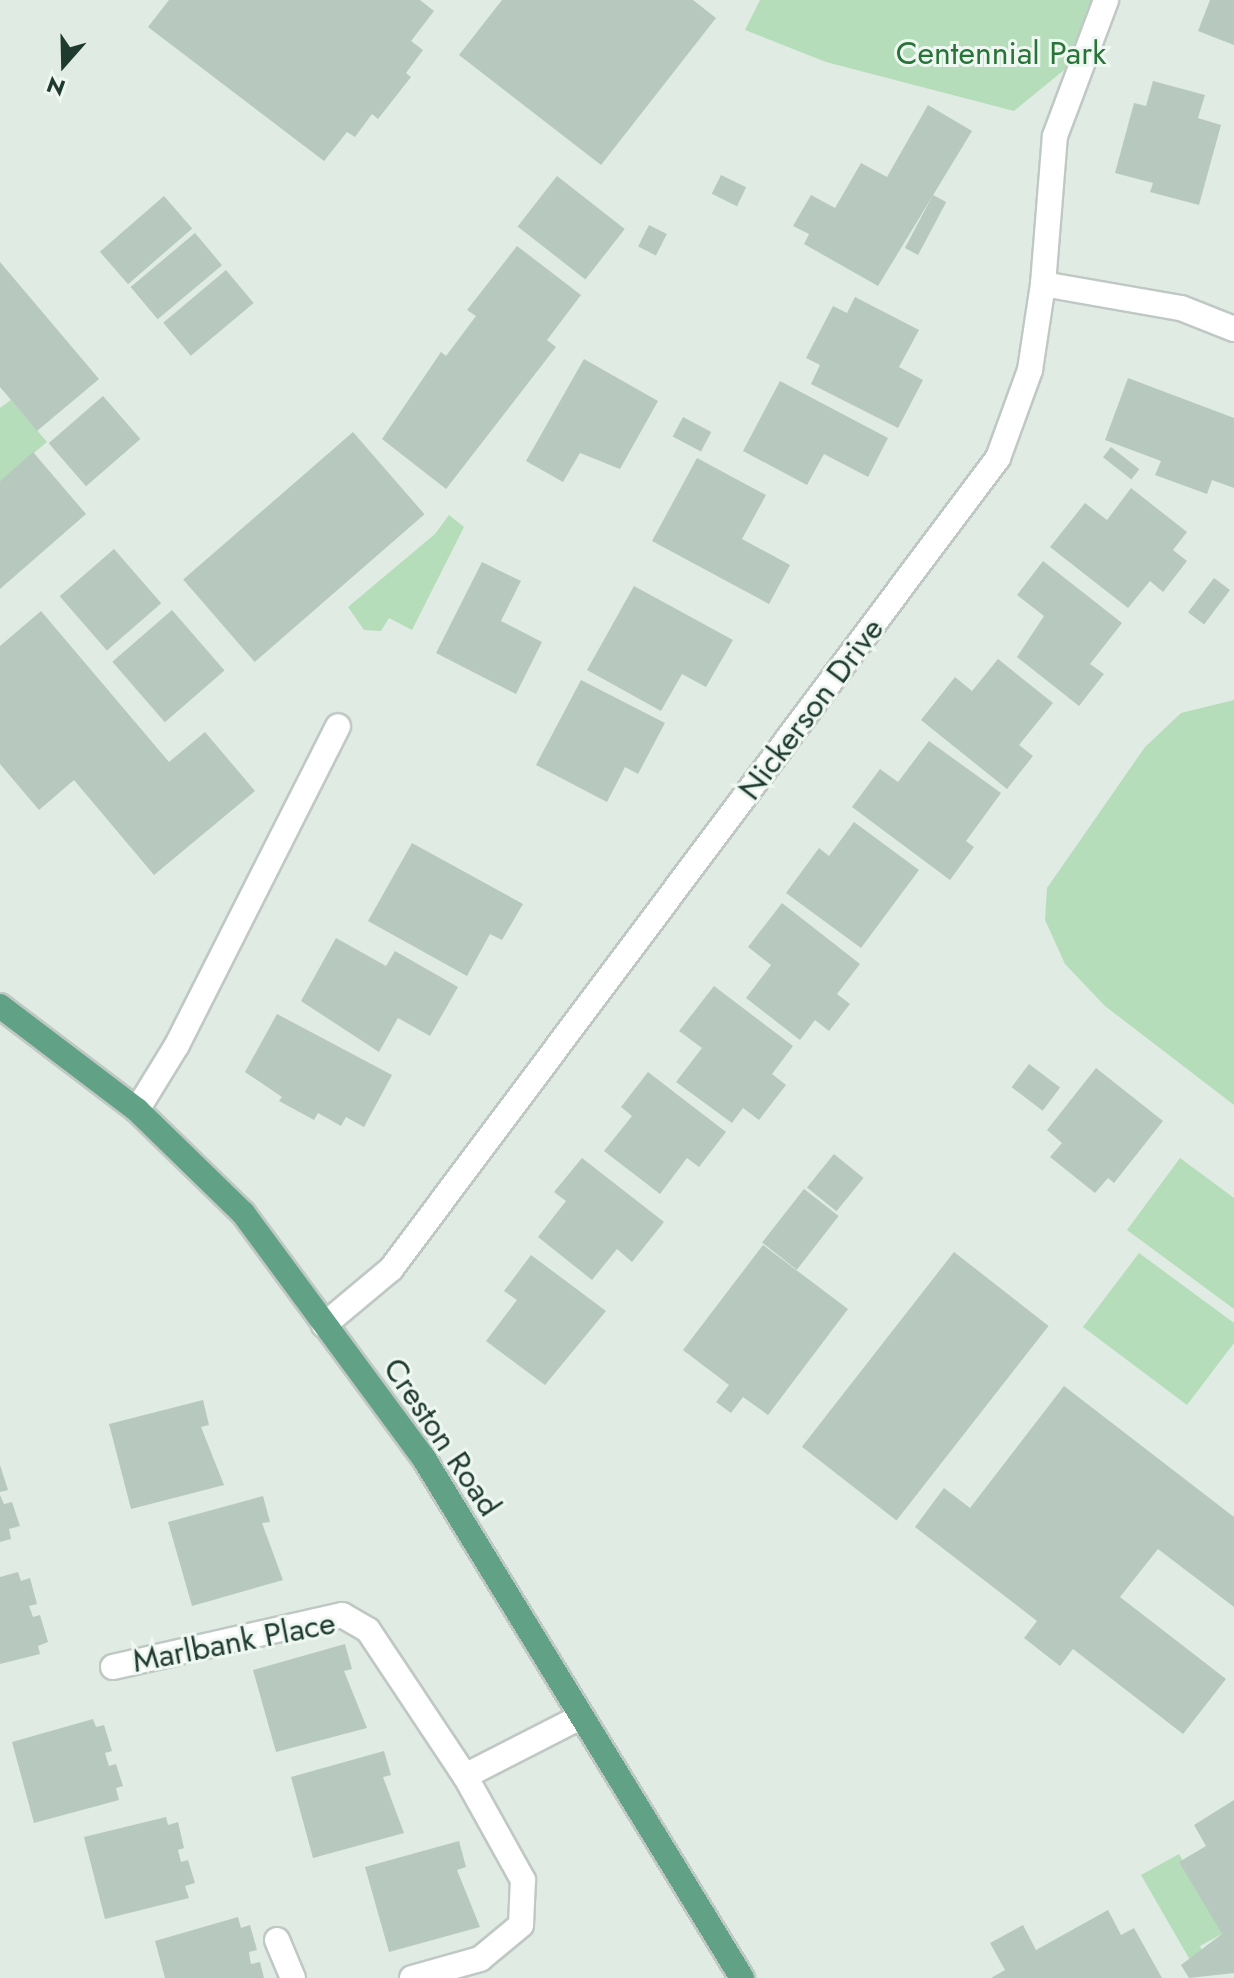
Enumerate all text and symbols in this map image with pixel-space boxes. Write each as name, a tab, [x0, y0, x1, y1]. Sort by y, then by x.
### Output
north arrow	[24, 24, 104, 104]
park label: Centennial Park	[896, 34, 1106, 72]
text: N	[42, 69, 69, 105]
street label: Nickerson Drive	[730, 611, 892, 807]
street label: Creston Road	[375, 1351, 509, 1523]
street label: Marlbank Place	[129, 1604, 339, 1680]

